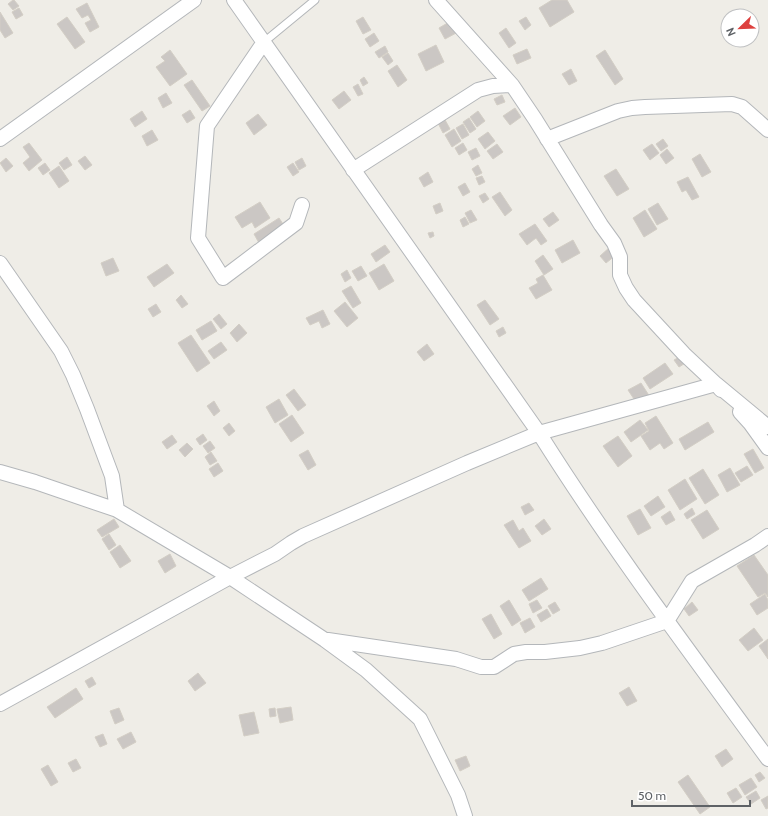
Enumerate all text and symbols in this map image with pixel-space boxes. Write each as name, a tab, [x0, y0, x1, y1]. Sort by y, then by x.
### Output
north arrow	[720, 8, 760, 48]
text: N	[723, 26, 739, 38]
scale bar	[632, 782, 750, 808]
text: 50 m	[638, 788, 666, 803]

